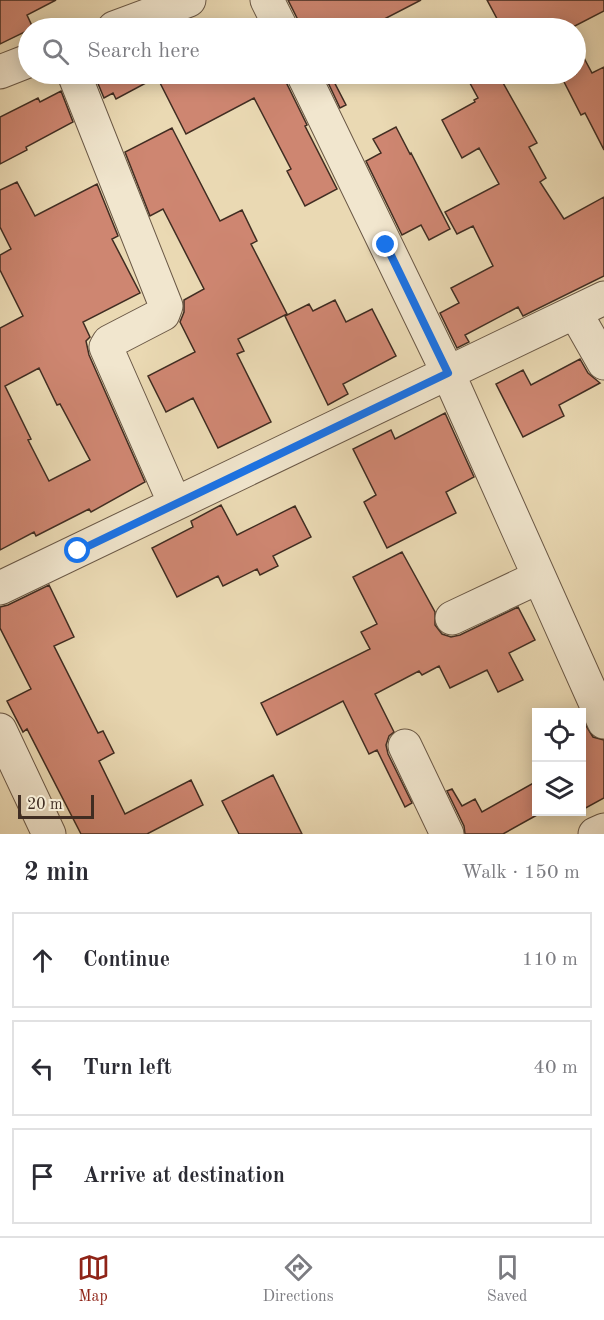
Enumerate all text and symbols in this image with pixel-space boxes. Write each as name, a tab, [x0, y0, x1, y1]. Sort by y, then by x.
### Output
search box	[18, 18, 586, 84]
icon: search	[39, 35, 72, 68]
text: Search here	[87, 40, 200, 62]
route end	[372, 231, 398, 257]
route start	[64, 537, 90, 563]
map controls	[532, 708, 586, 816]
button: locate	[532, 708, 586, 762]
button: layers	[532, 762, 586, 816]
scale bar	[18, 792, 94, 820]
text: 20 m	[27, 797, 63, 813]
text: 2 min	[24, 860, 89, 886]
text: Walk · 150 m	[461, 863, 580, 883]
icon: ahead	[26, 944, 59, 977]
text: Continue	[83, 949, 170, 971]
text: 110 m	[522, 950, 578, 970]
icon: left	[26, 1052, 59, 1085]
text: Turn left	[83, 1057, 172, 1079]
text: 40 m	[533, 1058, 578, 1078]
icon: arrive	[26, 1160, 59, 1193]
text: Arrive at destination	[83, 1165, 285, 1187]
tab: Map	[77, 1251, 110, 1307]
tab: Directions	[263, 1251, 334, 1307]
tab: Saved	[487, 1251, 527, 1307]

